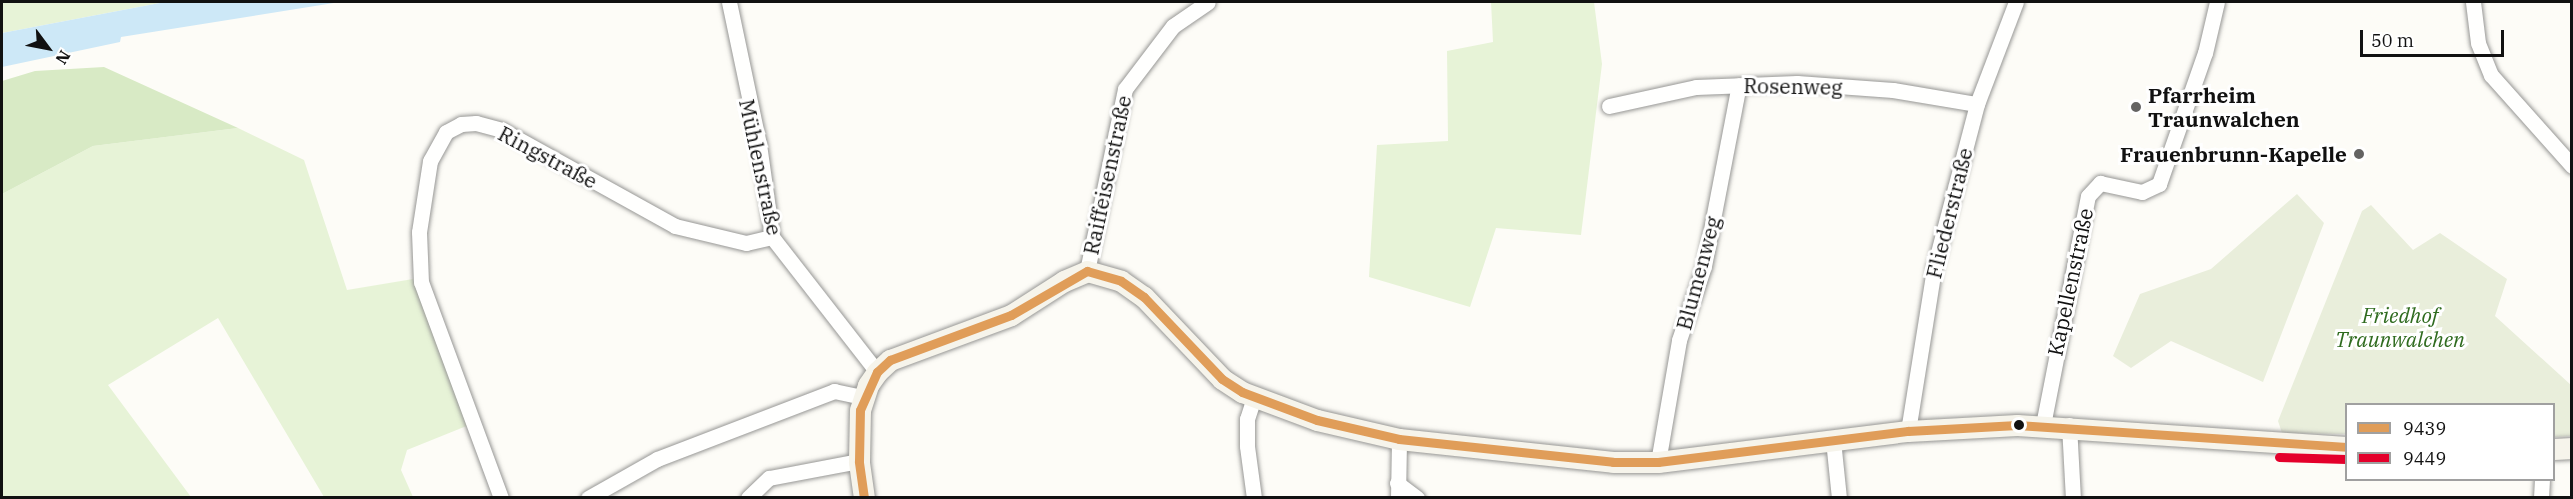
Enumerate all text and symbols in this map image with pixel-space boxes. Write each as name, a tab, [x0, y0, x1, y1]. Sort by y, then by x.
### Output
north arrow	[18, 18, 78, 78]
scale bar	[2363, 18, 2507, 56]
text: 50 m	[2371, 29, 2414, 52]
text: N	[51, 47, 75, 68]
street label: Rosenweg	[1743, 73, 1843, 99]
place label: Pfarrheim Traunwalchen	[2148, 82, 2300, 132]
street label: Raiffeisenstraße	[1078, 93, 1136, 257]
street label: Mühlenstraße	[734, 97, 788, 237]
marker: Pfarrheim Traunwalchen	[2129, 100, 2143, 114]
street label: Ringstraße	[494, 120, 602, 194]
place label: Frauenbrunn-Kapelle	[2120, 141, 2347, 167]
street label: Fliederstraße	[1921, 145, 1977, 281]
marker: Frauenbrunn-Kapelle	[2352, 147, 2366, 161]
street label: Kapellenstraße	[2042, 206, 2098, 358]
street label: Blumenweg	[1671, 213, 1725, 333]
park label: Friedhof Traunwalchen	[2335, 302, 2465, 352]
legend	[2345, 403, 2555, 481]
text: 9439	[2403, 417, 2446, 440]
unlabelled marker	[2013, 419, 2025, 431]
text: 9449	[2403, 447, 2446, 470]

